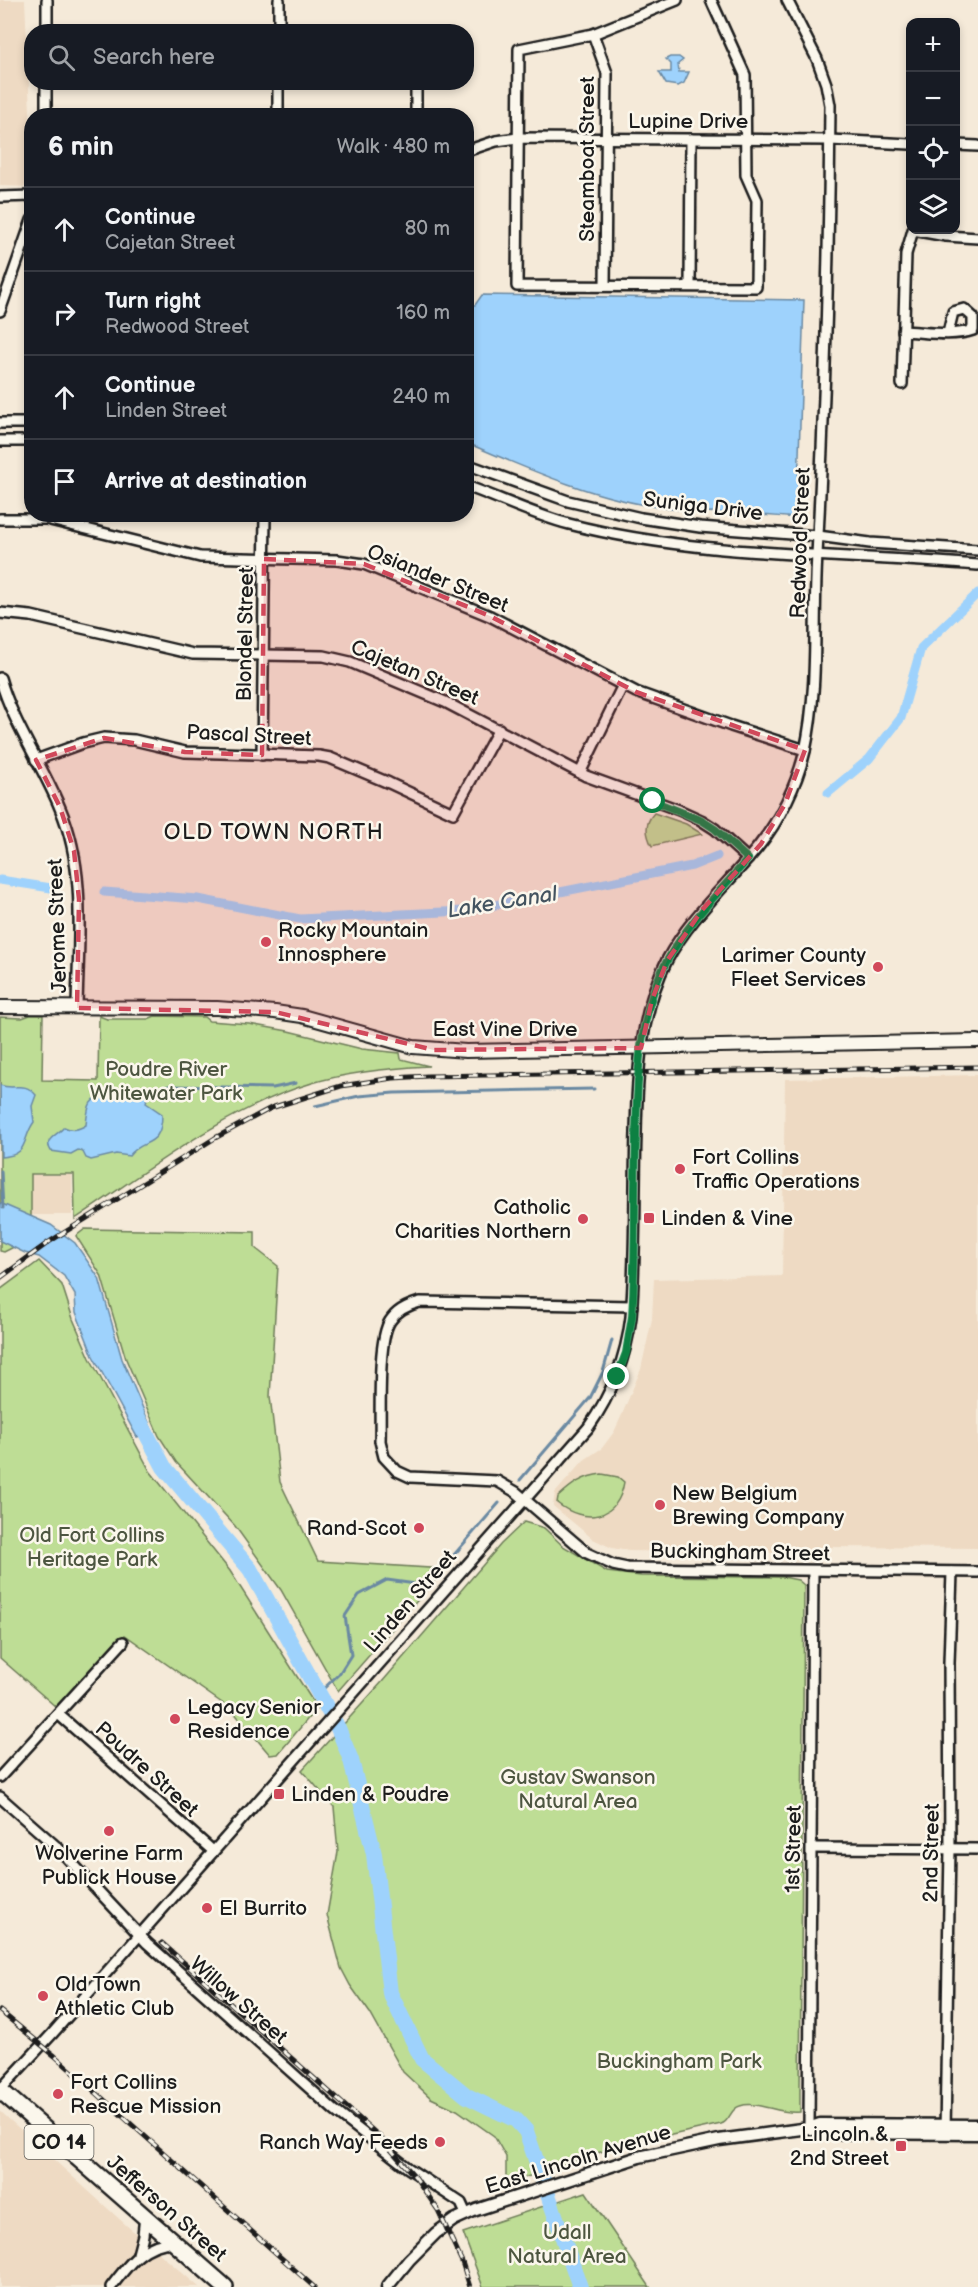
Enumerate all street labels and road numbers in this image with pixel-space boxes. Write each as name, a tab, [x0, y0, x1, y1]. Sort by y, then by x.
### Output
street label: Steamboat Street	[575, 76, 600, 242]
street label: Lupine Drive	[628, 109, 748, 134]
street label: Redwood Street	[785, 466, 816, 619]
street label: Suniga Drive	[642, 487, 764, 526]
street label: Osiander Street	[364, 539, 513, 618]
street label: Blondel Street	[232, 566, 259, 702]
street label: Cajetan Street	[347, 634, 483, 711]
street label: Pascal Street	[186, 720, 313, 751]
street label: Jerome Street	[43, 858, 72, 994]
street label: East Vine Drive	[433, 1017, 577, 1042]
street label: Buckingham Street	[650, 1538, 831, 1567]
street label: Linden Street	[359, 1544, 462, 1658]
street label: Poudre Street	[90, 1716, 204, 1823]
street label: 2nd Street	[918, 1803, 945, 1903]
street label: 1st Street	[780, 1804, 807, 1893]
street label: Willow Street	[185, 1951, 293, 2050]
street label: East Lincoln Avenue	[482, 2119, 674, 2200]
road number: CO 14	[25, 2125, 94, 2159]
street label: Jefferson Street	[102, 2150, 232, 2268]

